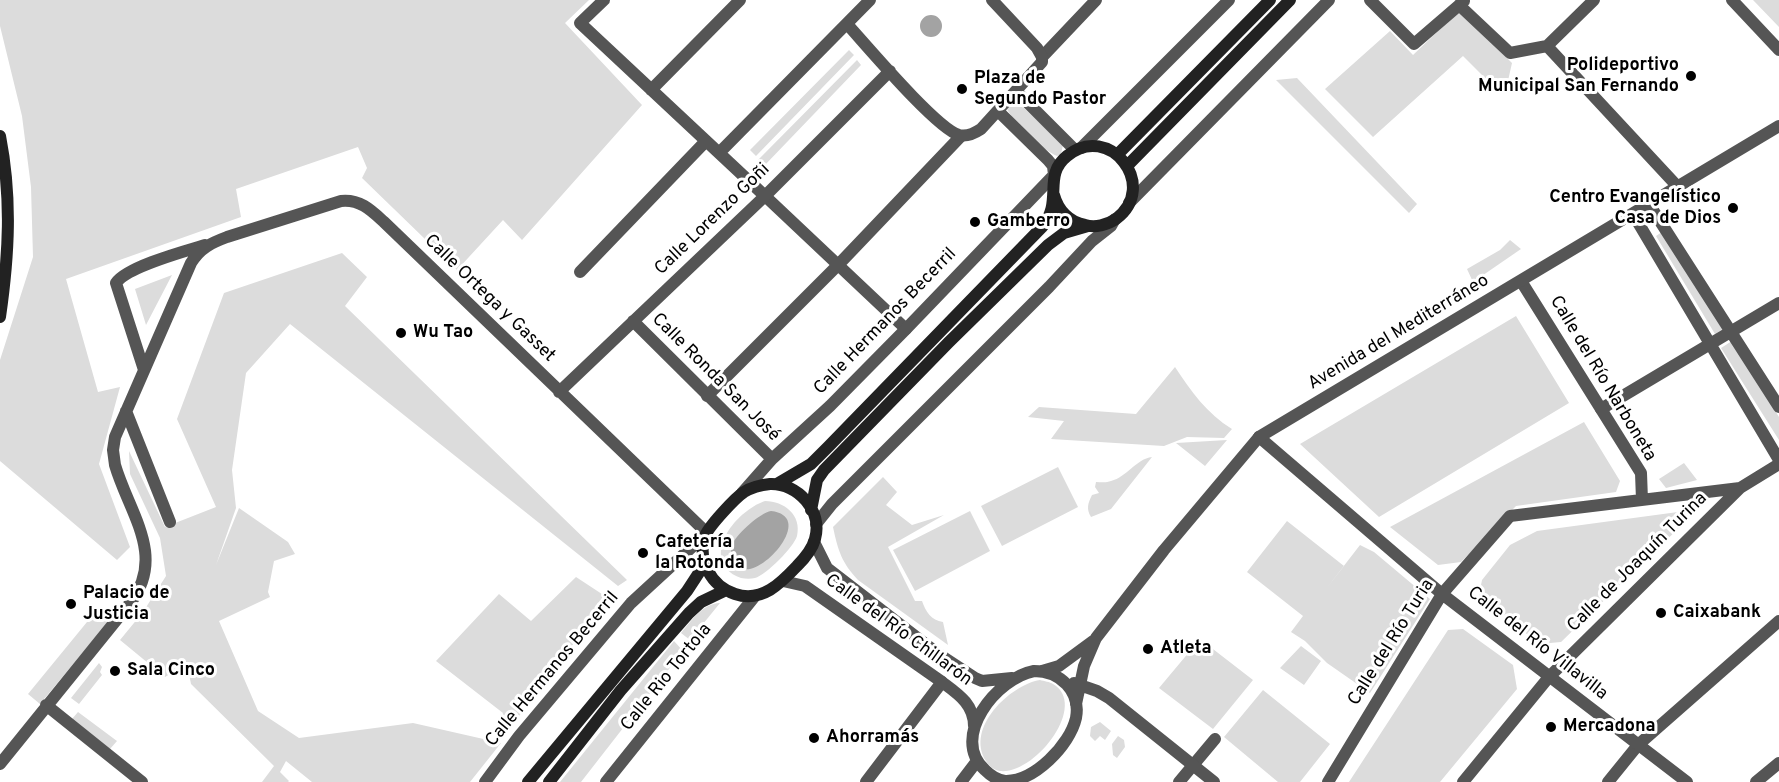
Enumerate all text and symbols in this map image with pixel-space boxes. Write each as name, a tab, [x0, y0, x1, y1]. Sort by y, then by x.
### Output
place label: Polideportivo Municipal San Fernando	[1478, 55, 1679, 98]
place label: Plaza de Segundo Pastor	[974, 68, 1106, 110]
marker: Polideportivo Municipal San Fernando	[1684, 69, 1698, 83]
marker: Plaza de Segundo Pastor	[955, 82, 969, 96]
street label: Calle Lorenzo Goñi	[651, 160, 775, 280]
place label: Centro Evangelístico Casa de Dios	[1549, 187, 1721, 230]
marker: Centro Evangelístico Casa de Dios	[1726, 201, 1740, 215]
place label: Gamberro	[987, 211, 1070, 233]
marker: Gamberro	[968, 215, 982, 229]
street label: Calle Ortega y Gasset	[419, 231, 559, 367]
street label: Calle Hermanos Becerril	[810, 244, 962, 400]
street label: Avenida del Mediterráneo	[1305, 270, 1493, 396]
street label: Calle del Río Narboneta	[1544, 292, 1660, 466]
street label: Calle Ronda San José	[646, 309, 784, 447]
place label: Wu Tao	[413, 322, 473, 344]
marker: Wu Tao	[394, 326, 408, 340]
street label: Calle de Joaquín Turina	[1564, 489, 1712, 637]
place label: Cafetería la Rotonda	[655, 532, 745, 574]
marker: Cafetería la Rotonda	[636, 546, 650, 560]
street label: Calle del Río Chillarón	[820, 570, 976, 692]
street label: Calle del Río Turia	[1344, 576, 1440, 710]
place label: Palacio de Justicia	[83, 583, 169, 626]
street label: Calle del Río Villavilla	[1463, 583, 1611, 705]
street label: Calle Hermanos Becerril	[482, 588, 624, 752]
marker: Palacio de Justicia	[64, 597, 78, 611]
place label: Caixabank	[1673, 602, 1761, 624]
marker: Caixabank	[1654, 606, 1668, 620]
street label: Calle Rio Tortola	[617, 620, 717, 736]
place label: Atleta	[1160, 638, 1212, 660]
marker: Atleta	[1141, 642, 1155, 656]
place label: Sala Cinco	[127, 660, 215, 682]
marker: Sala Cinco	[108, 664, 122, 678]
place label: Mercadona	[1563, 716, 1656, 738]
marker: Mercadona	[1544, 720, 1558, 734]
place label: Ahorramás	[826, 727, 919, 749]
marker: Ahorramás	[807, 731, 821, 745]

